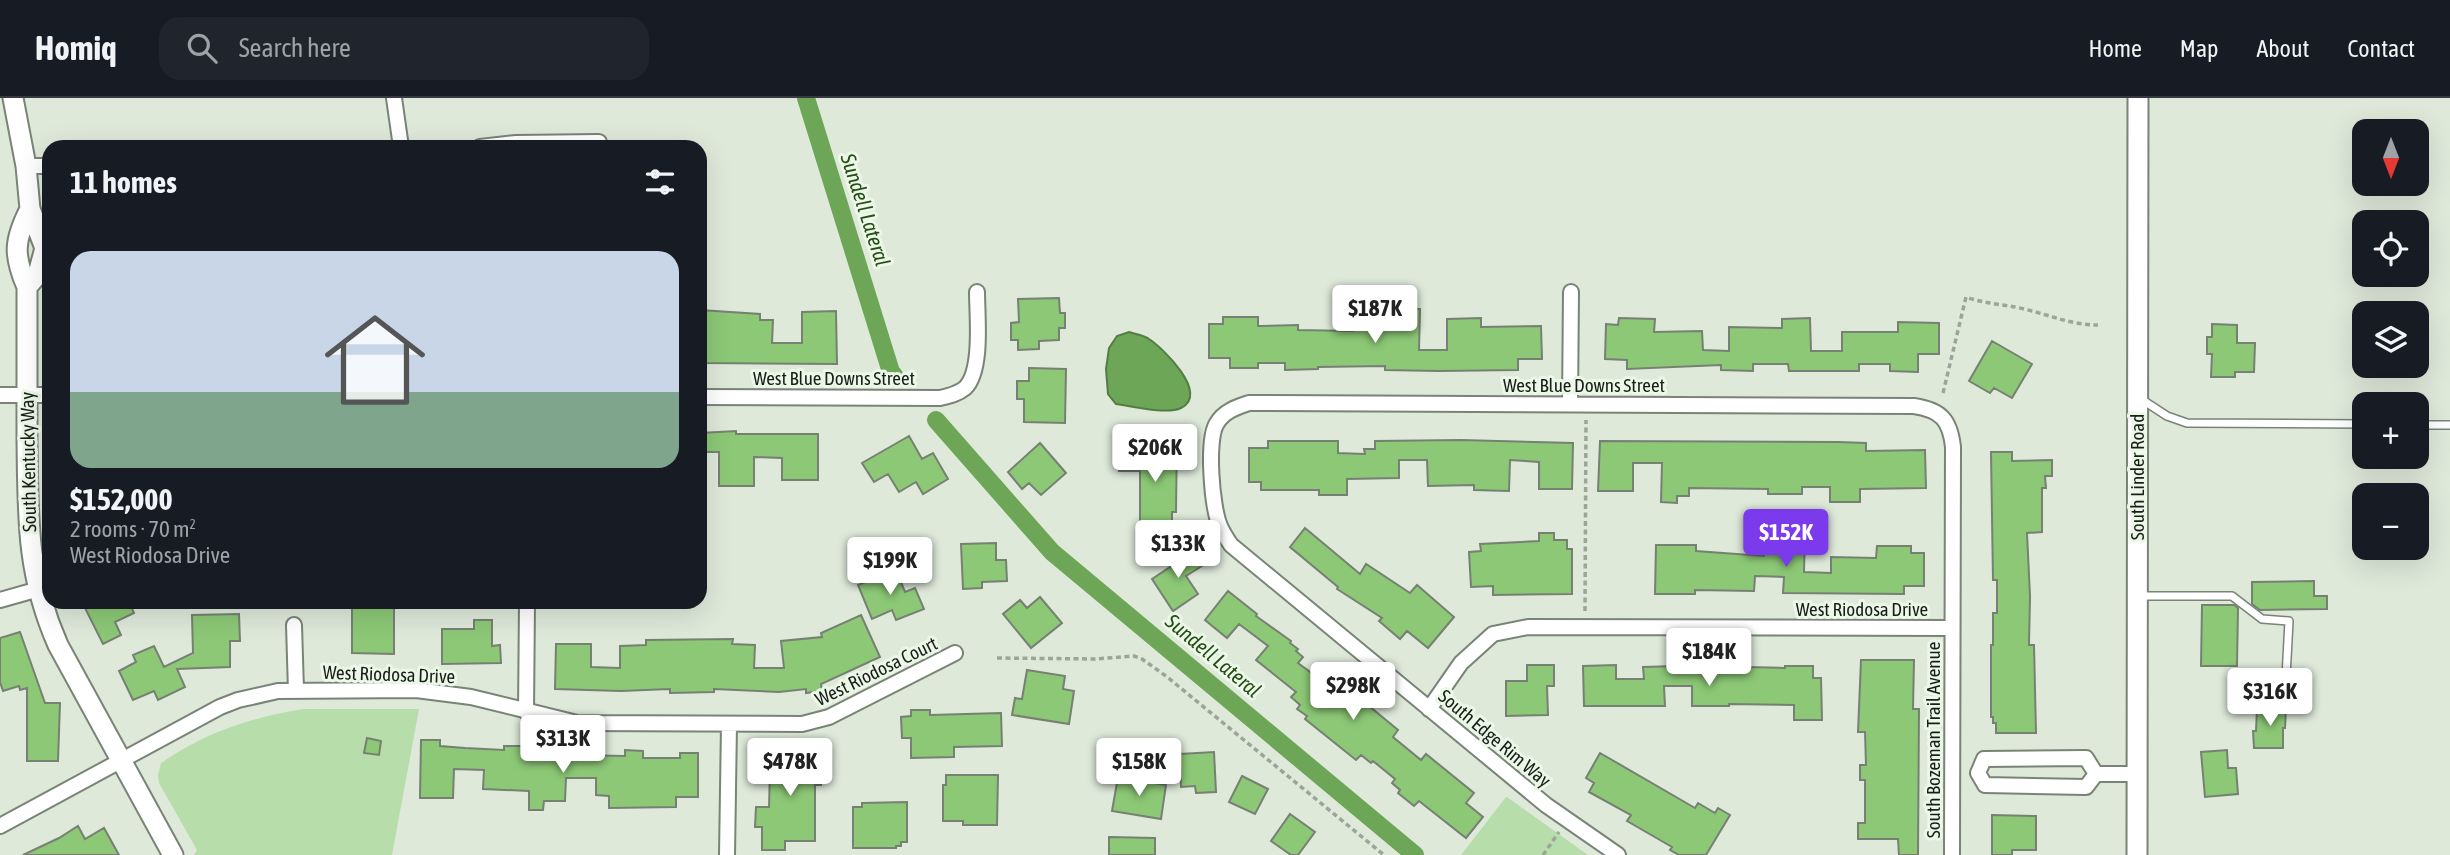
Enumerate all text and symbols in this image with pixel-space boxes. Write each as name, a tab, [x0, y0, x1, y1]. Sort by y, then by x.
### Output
search box	[159, 17, 649, 80]
text: Homiq	[35, 29, 117, 67]
icon: search	[183, 29, 221, 67]
text: Search here	[239, 33, 351, 63]
text: Home	[2088, 35, 2142, 62]
text: Map	[2180, 35, 2218, 62]
text: About	[2256, 35, 2309, 62]
text: Contact	[2347, 35, 2415, 62]
north arrow	[2352, 119, 2429, 196]
map controls	[2352, 119, 2429, 560]
water label: Sundell Lateral	[836, 149, 895, 269]
icon: filters	[641, 163, 679, 201]
text: 11 homes	[70, 165, 177, 199]
button: locate	[2352, 210, 2429, 287]
pin: $187K	[1326, 286, 1424, 345]
text: $187K	[1348, 295, 1402, 321]
icon: home	[312, 297, 438, 423]
button: layers	[2352, 301, 2429, 378]
street label: West Blue Downs Street	[753, 367, 915, 389]
street label: West Blue Downs Street	[1503, 374, 1665, 396]
street label: South Kentucky Way	[16, 391, 40, 532]
button: +	[2352, 392, 2429, 469]
street label: South Linder Road	[2126, 414, 2148, 540]
pin: $206K	[1106, 424, 1204, 484]
text: $206K	[1128, 434, 1182, 460]
text: $152,000	[70, 482, 173, 516]
button: −	[2352, 483, 2429, 560]
pin: $152K	[1737, 510, 1835, 569]
text: 2 rooms · 70 m²	[70, 516, 196, 542]
text: $152K	[1759, 519, 1813, 545]
pin: $133K	[1129, 520, 1227, 580]
text: $133K	[1151, 530, 1205, 556]
pin: $199K	[841, 538, 939, 597]
text: West Riodosa Drive	[70, 542, 230, 568]
text: $199K	[863, 547, 917, 573]
street label: West Riodosa Drive	[1796, 598, 1928, 620]
water label: Sundell Lateral	[1160, 608, 1266, 702]
pin: $184K	[1660, 628, 1758, 688]
street label: West Riodosa Court	[811, 632, 941, 710]
text: $184K	[1682, 638, 1736, 664]
street label: South Bozeman Trail Avenue	[1922, 642, 1944, 838]
street label: West Riodosa Drive	[322, 661, 456, 687]
pin: $298K	[1304, 662, 1402, 722]
pin: $316K	[2221, 668, 2319, 728]
text: $298K	[1326, 672, 1380, 698]
text: $316K	[2243, 678, 2297, 704]
street label: South Edge Rim Way	[1434, 685, 1556, 791]
pin: $313K	[514, 716, 612, 775]
text: $313K	[536, 725, 590, 751]
pin: $478K	[741, 738, 839, 798]
pin: $158K	[1090, 738, 1188, 798]
text: $478K	[763, 748, 817, 774]
text: $158K	[1112, 748, 1166, 774]

